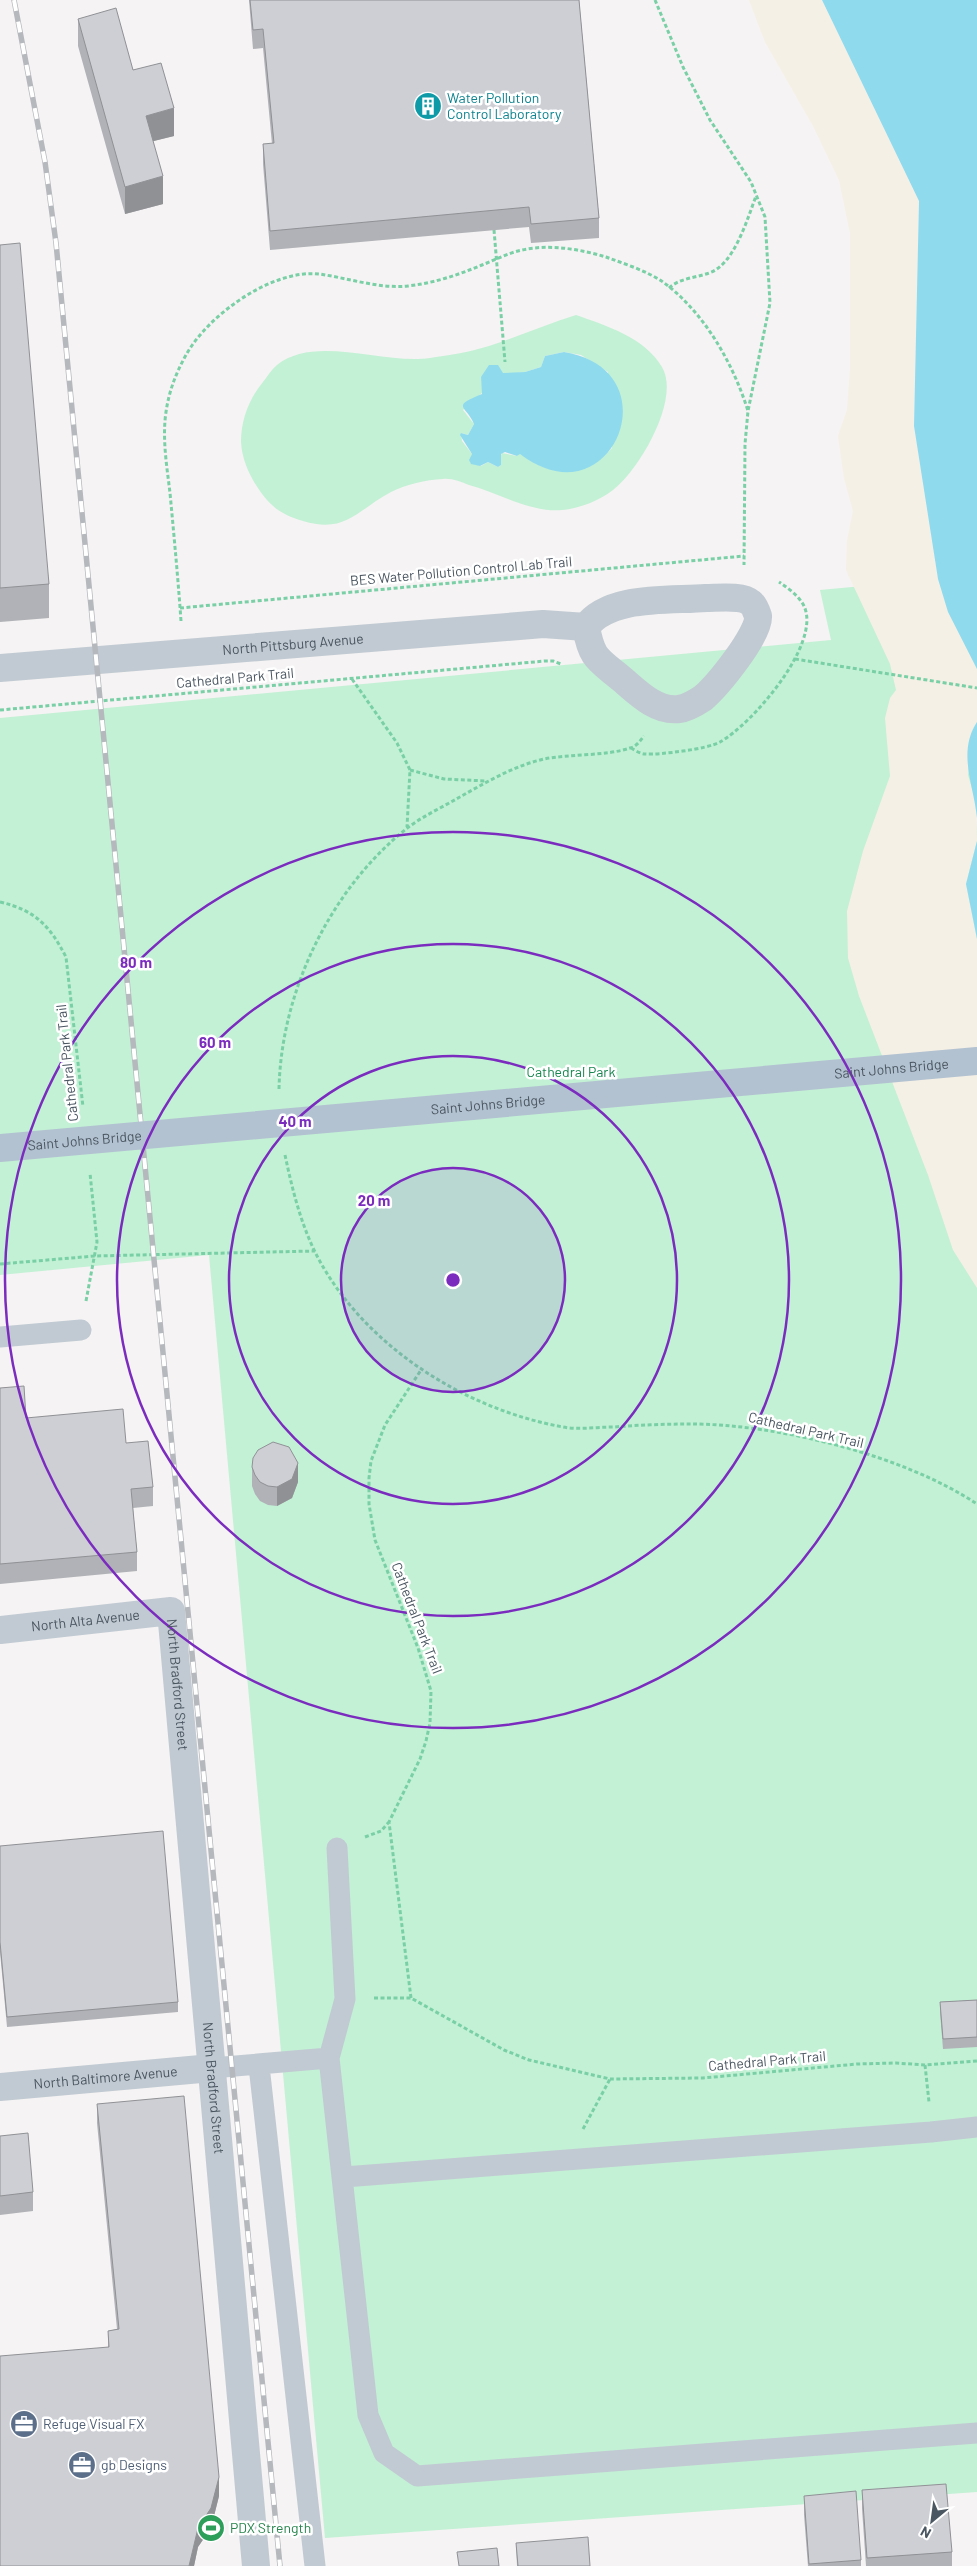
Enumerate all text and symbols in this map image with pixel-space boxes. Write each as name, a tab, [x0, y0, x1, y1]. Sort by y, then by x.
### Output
place label: Water Pollution Control Laboratory	[447, 89, 562, 122]
building icon: Water Pollution Control Laboratory	[413, 91, 443, 121]
street label: BES Water Pollution Control Lab Trail	[349, 552, 573, 589]
street label: North Pittsburg Avenue	[222, 630, 364, 658]
street label: Cathedral Park Trail	[175, 664, 294, 691]
text: 80 m	[120, 953, 152, 971]
street label: Cathedral Park Trail	[52, 1004, 81, 1123]
text: 60 m	[199, 1033, 231, 1051]
street label: Saint Johns Bridge	[833, 1055, 949, 1082]
park label: Cathedral Park	[527, 1063, 615, 1080]
street label: Saint Johns Bridge	[430, 1090, 546, 1118]
text: 40 m	[278, 1112, 312, 1130]
street label: Saint Johns Bridge	[27, 1126, 143, 1154]
text: 20 m	[358, 1191, 390, 1209]
centre of rings	[444, 1271, 462, 1289]
street label: Cathedral Park Trail	[747, 1408, 865, 1451]
street label: Cathedral Park Trail	[388, 1560, 447, 1676]
street label: North Alta Avenue	[30, 1606, 141, 1634]
street label: North Bradford Street	[164, 1618, 192, 1751]
street label: North Bradford Street	[200, 2021, 228, 2155]
street label: Cathedral Park Trail	[707, 2047, 826, 2074]
street label: North Baltimore Avenue	[33, 2062, 178, 2092]
office icon: Refuge Visual FX	[9, 2409, 39, 2439]
place label: Refuge Visual FX	[43, 2415, 145, 2432]
office icon: gb Designs	[67, 2450, 97, 2480]
place label: gb Designs	[101, 2456, 167, 2473]
north arrow	[907, 2496, 957, 2546]
sports icon: PDX Strength	[196, 2513, 226, 2543]
place label: PDX Strength	[230, 2519, 311, 2536]
text: N	[917, 2523, 934, 2542]

